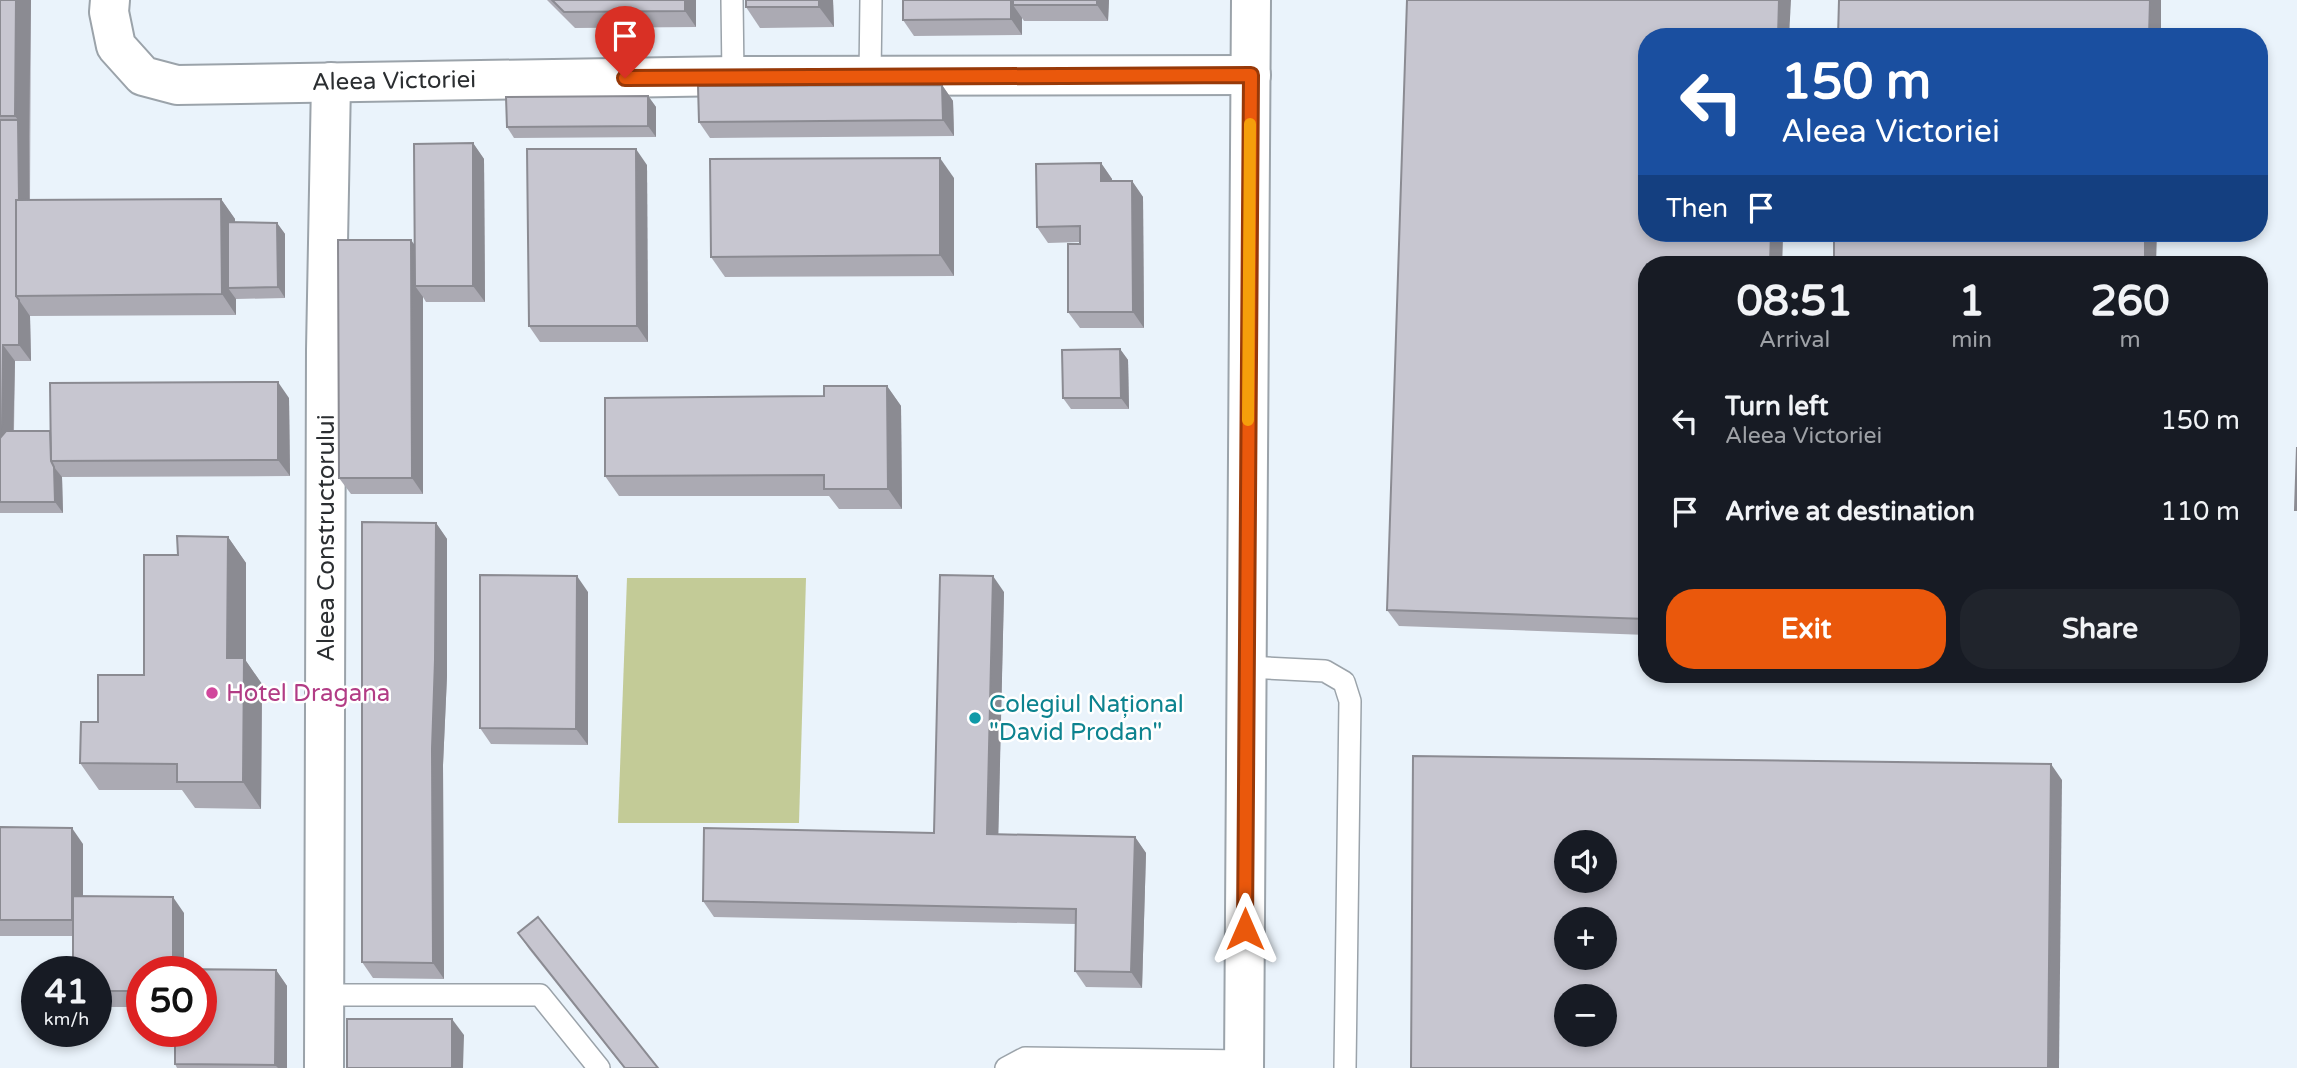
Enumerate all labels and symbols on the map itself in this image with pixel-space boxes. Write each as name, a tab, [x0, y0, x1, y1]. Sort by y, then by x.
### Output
pin	[595, 6, 655, 78]
street label: Aleea Victoriei	[312, 65, 476, 97]
street label: Aleea Constructorului	[312, 414, 341, 662]
place label: Hotel Dragana	[226, 679, 390, 708]
marker: Hotel Dragana	[204, 685, 220, 701]
place label: Colegiul Național "David Prodan"	[989, 690, 1184, 747]
marker: Colegiul Național "David Prodan"	[967, 710, 983, 726]
position arrow	[1208, 892, 1282, 966]
speed limit sign: 50	[126, 956, 217, 1047]

